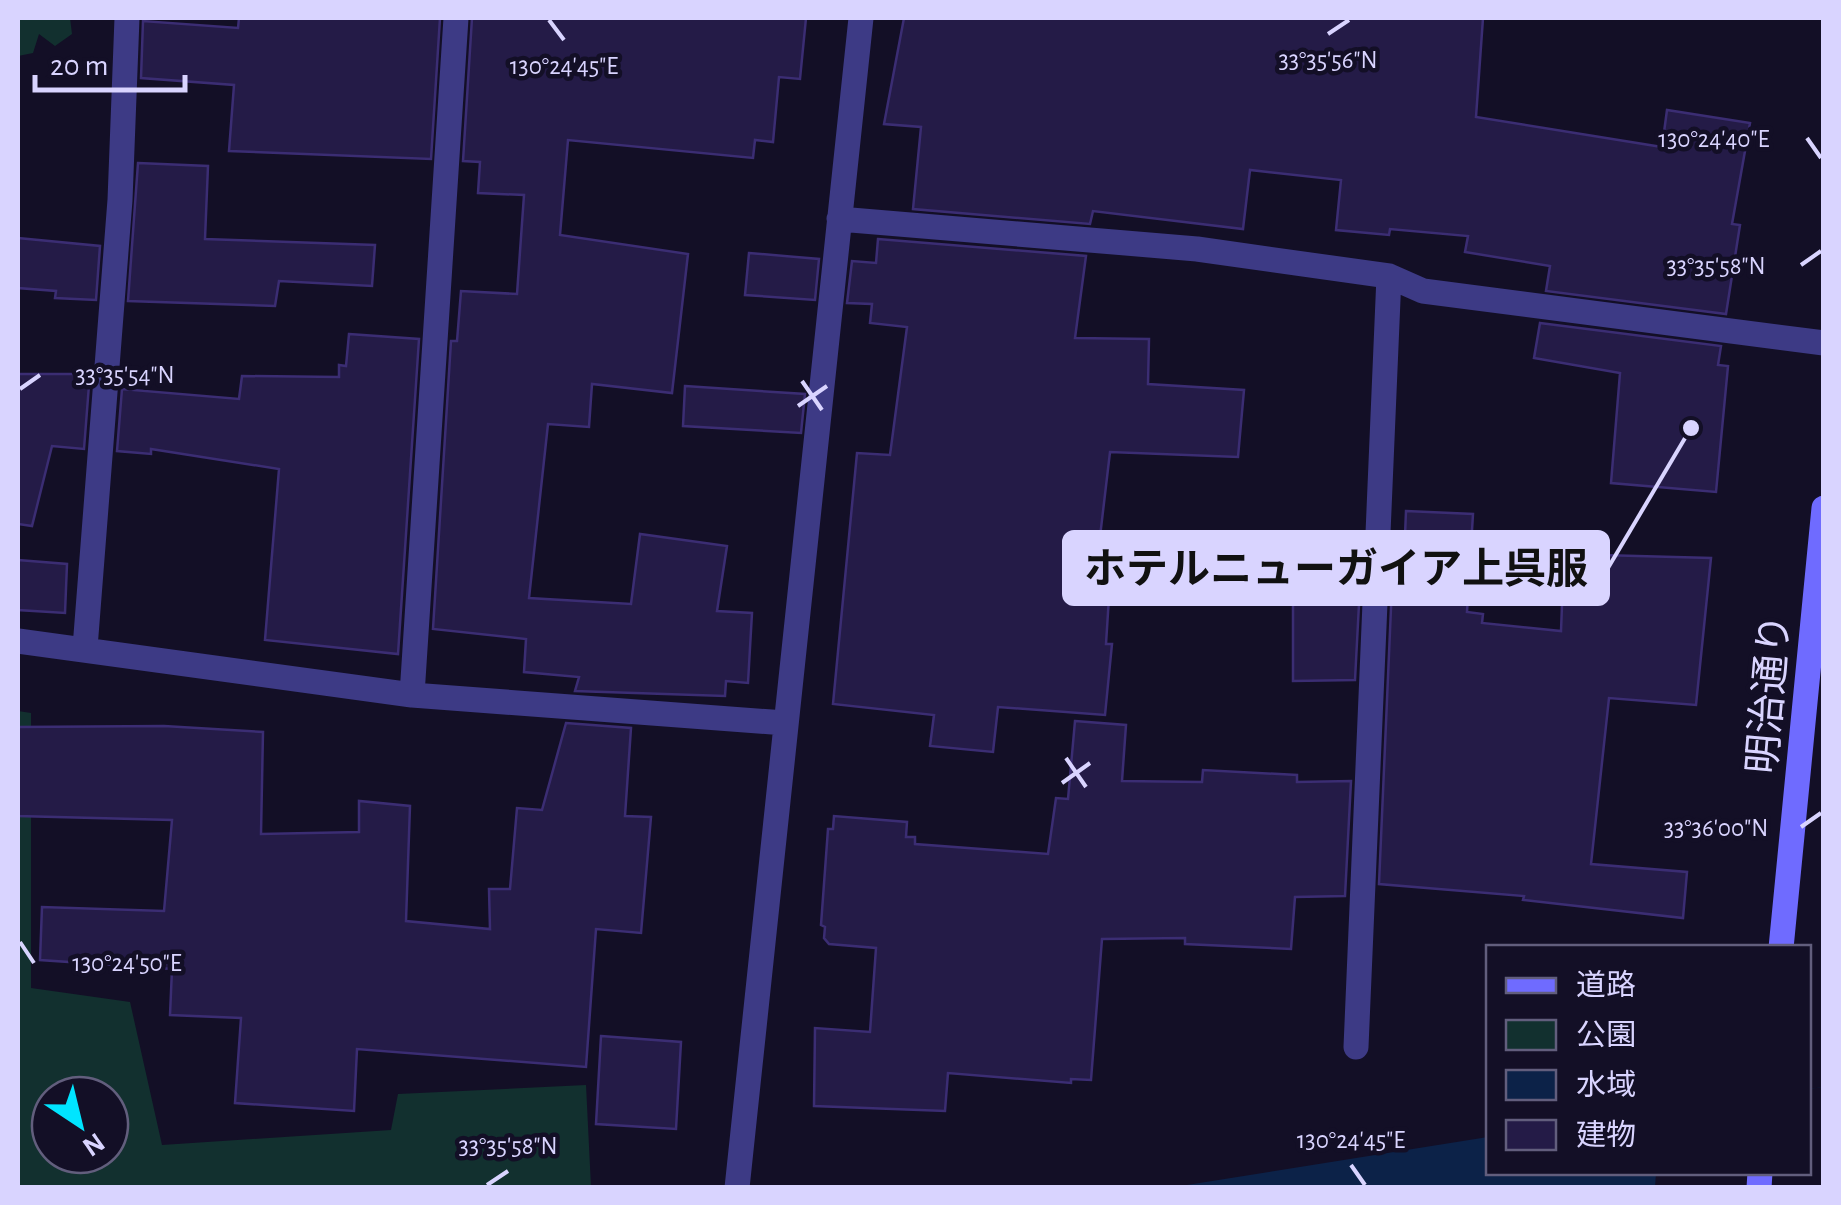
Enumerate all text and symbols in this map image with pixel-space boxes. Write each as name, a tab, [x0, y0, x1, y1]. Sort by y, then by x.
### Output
scale bar	[35, 30, 185, 92]
text: 33°35'56"N	[1278, 48, 1378, 73]
text: 20 m	[50, 51, 108, 81]
text: 130°24'45"E	[510, 54, 618, 79]
text: 130°24'40"E	[1658, 127, 1770, 152]
text: 33°35'58"N	[1666, 254, 1766, 279]
text: 33°35'54"N	[75, 363, 175, 388]
callout: ホテルニューガイア上呉服	[1064, 532, 1608, 604]
text: ホテルニューガイア上呉服	[1084, 547, 1588, 591]
street label: 明治通り	[1741, 613, 1797, 776]
text: 33°36'00"N	[1664, 816, 1768, 841]
legend	[1486, 945, 1811, 1175]
text: 130°24'50"E	[72, 951, 182, 976]
text: 道路	[1576, 969, 1636, 1001]
text: 公園	[1576, 1020, 1636, 1051]
text: 水域	[1576, 1069, 1636, 1101]
north arrow	[30, 1075, 130, 1175]
text: 建物	[1576, 1119, 1636, 1151]
text: N	[77, 1127, 109, 1161]
text: 130°24'45"E	[1297, 1128, 1405, 1153]
text: 33°35'58"N	[458, 1134, 558, 1159]

